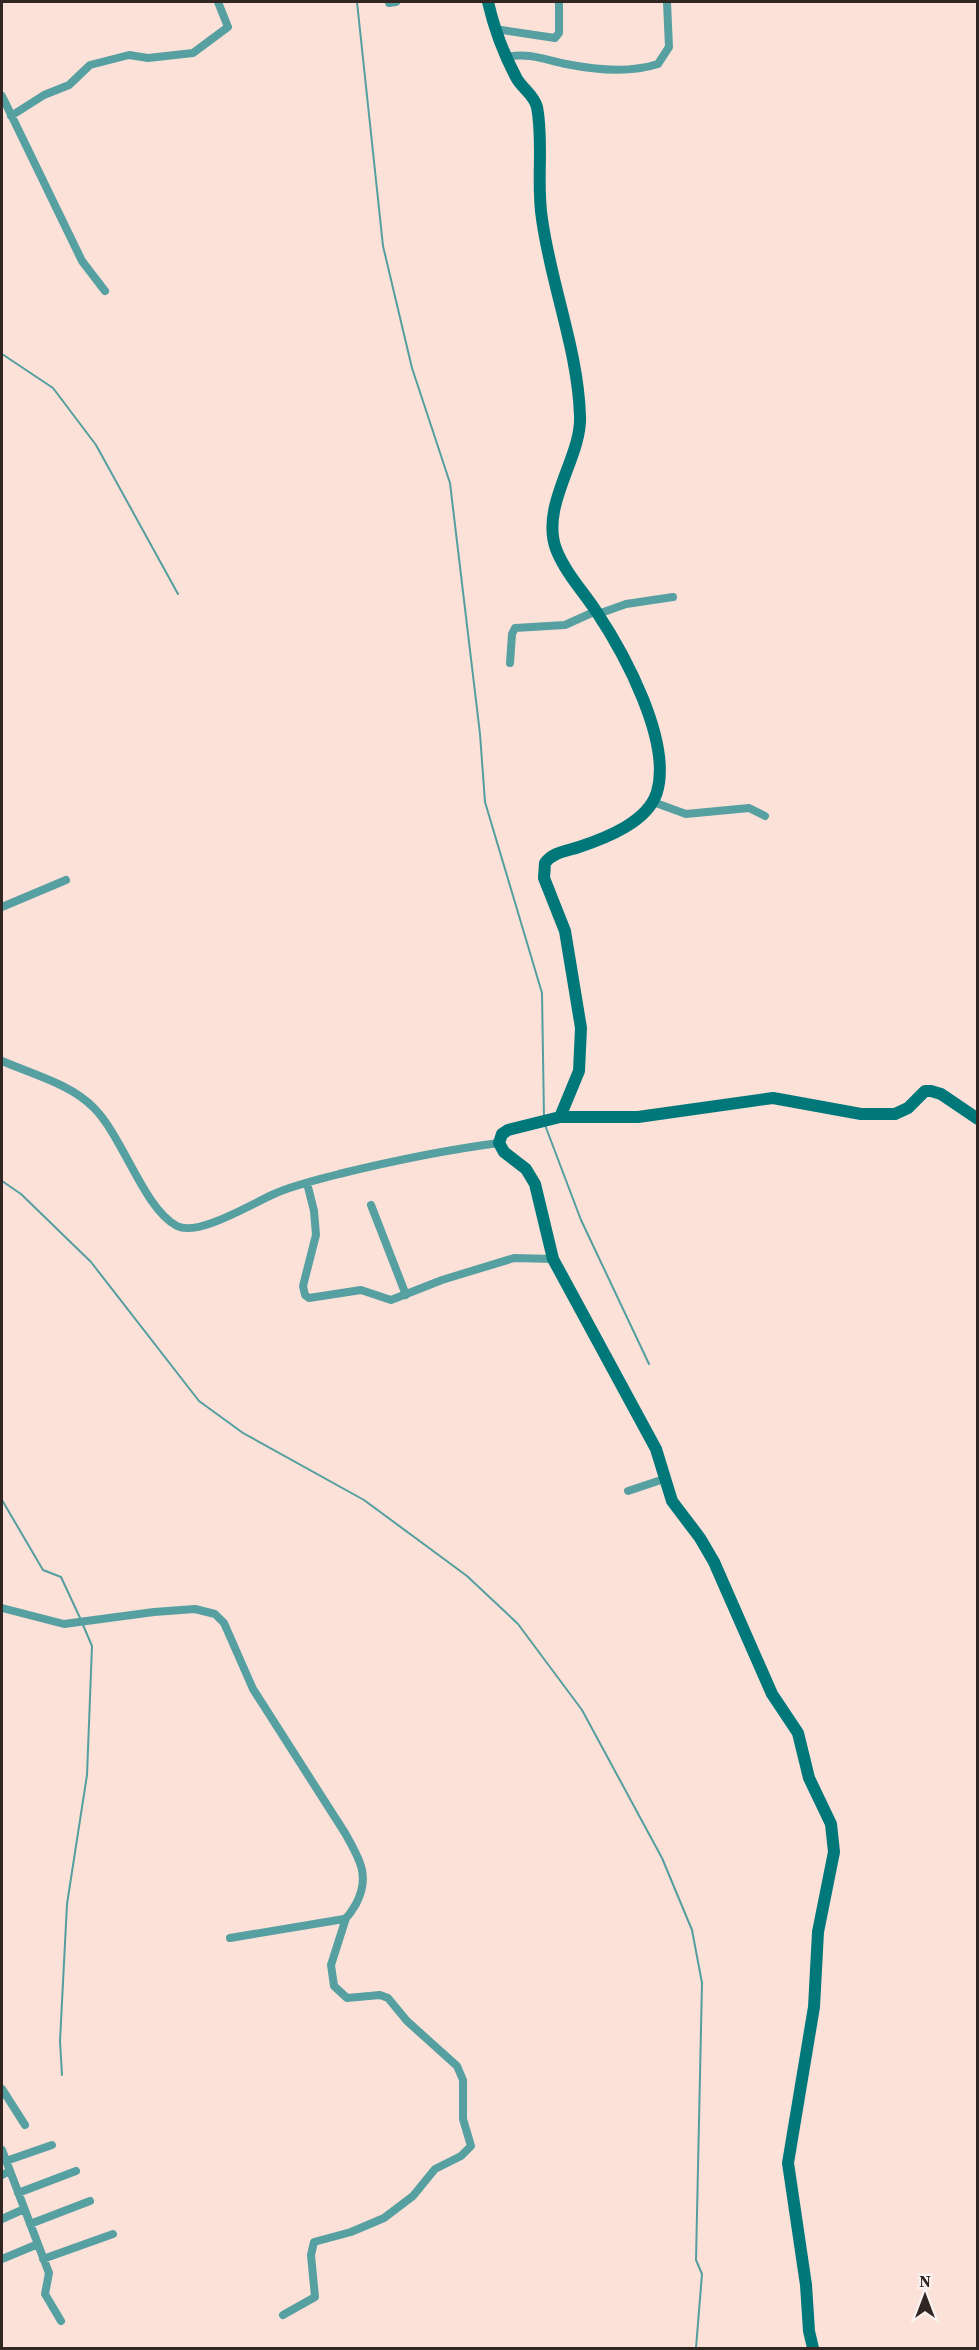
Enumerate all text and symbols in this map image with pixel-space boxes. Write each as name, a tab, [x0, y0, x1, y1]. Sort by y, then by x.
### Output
north arrow	[895, 2266, 955, 2326]
text: N	[919, 2270, 931, 2292]

